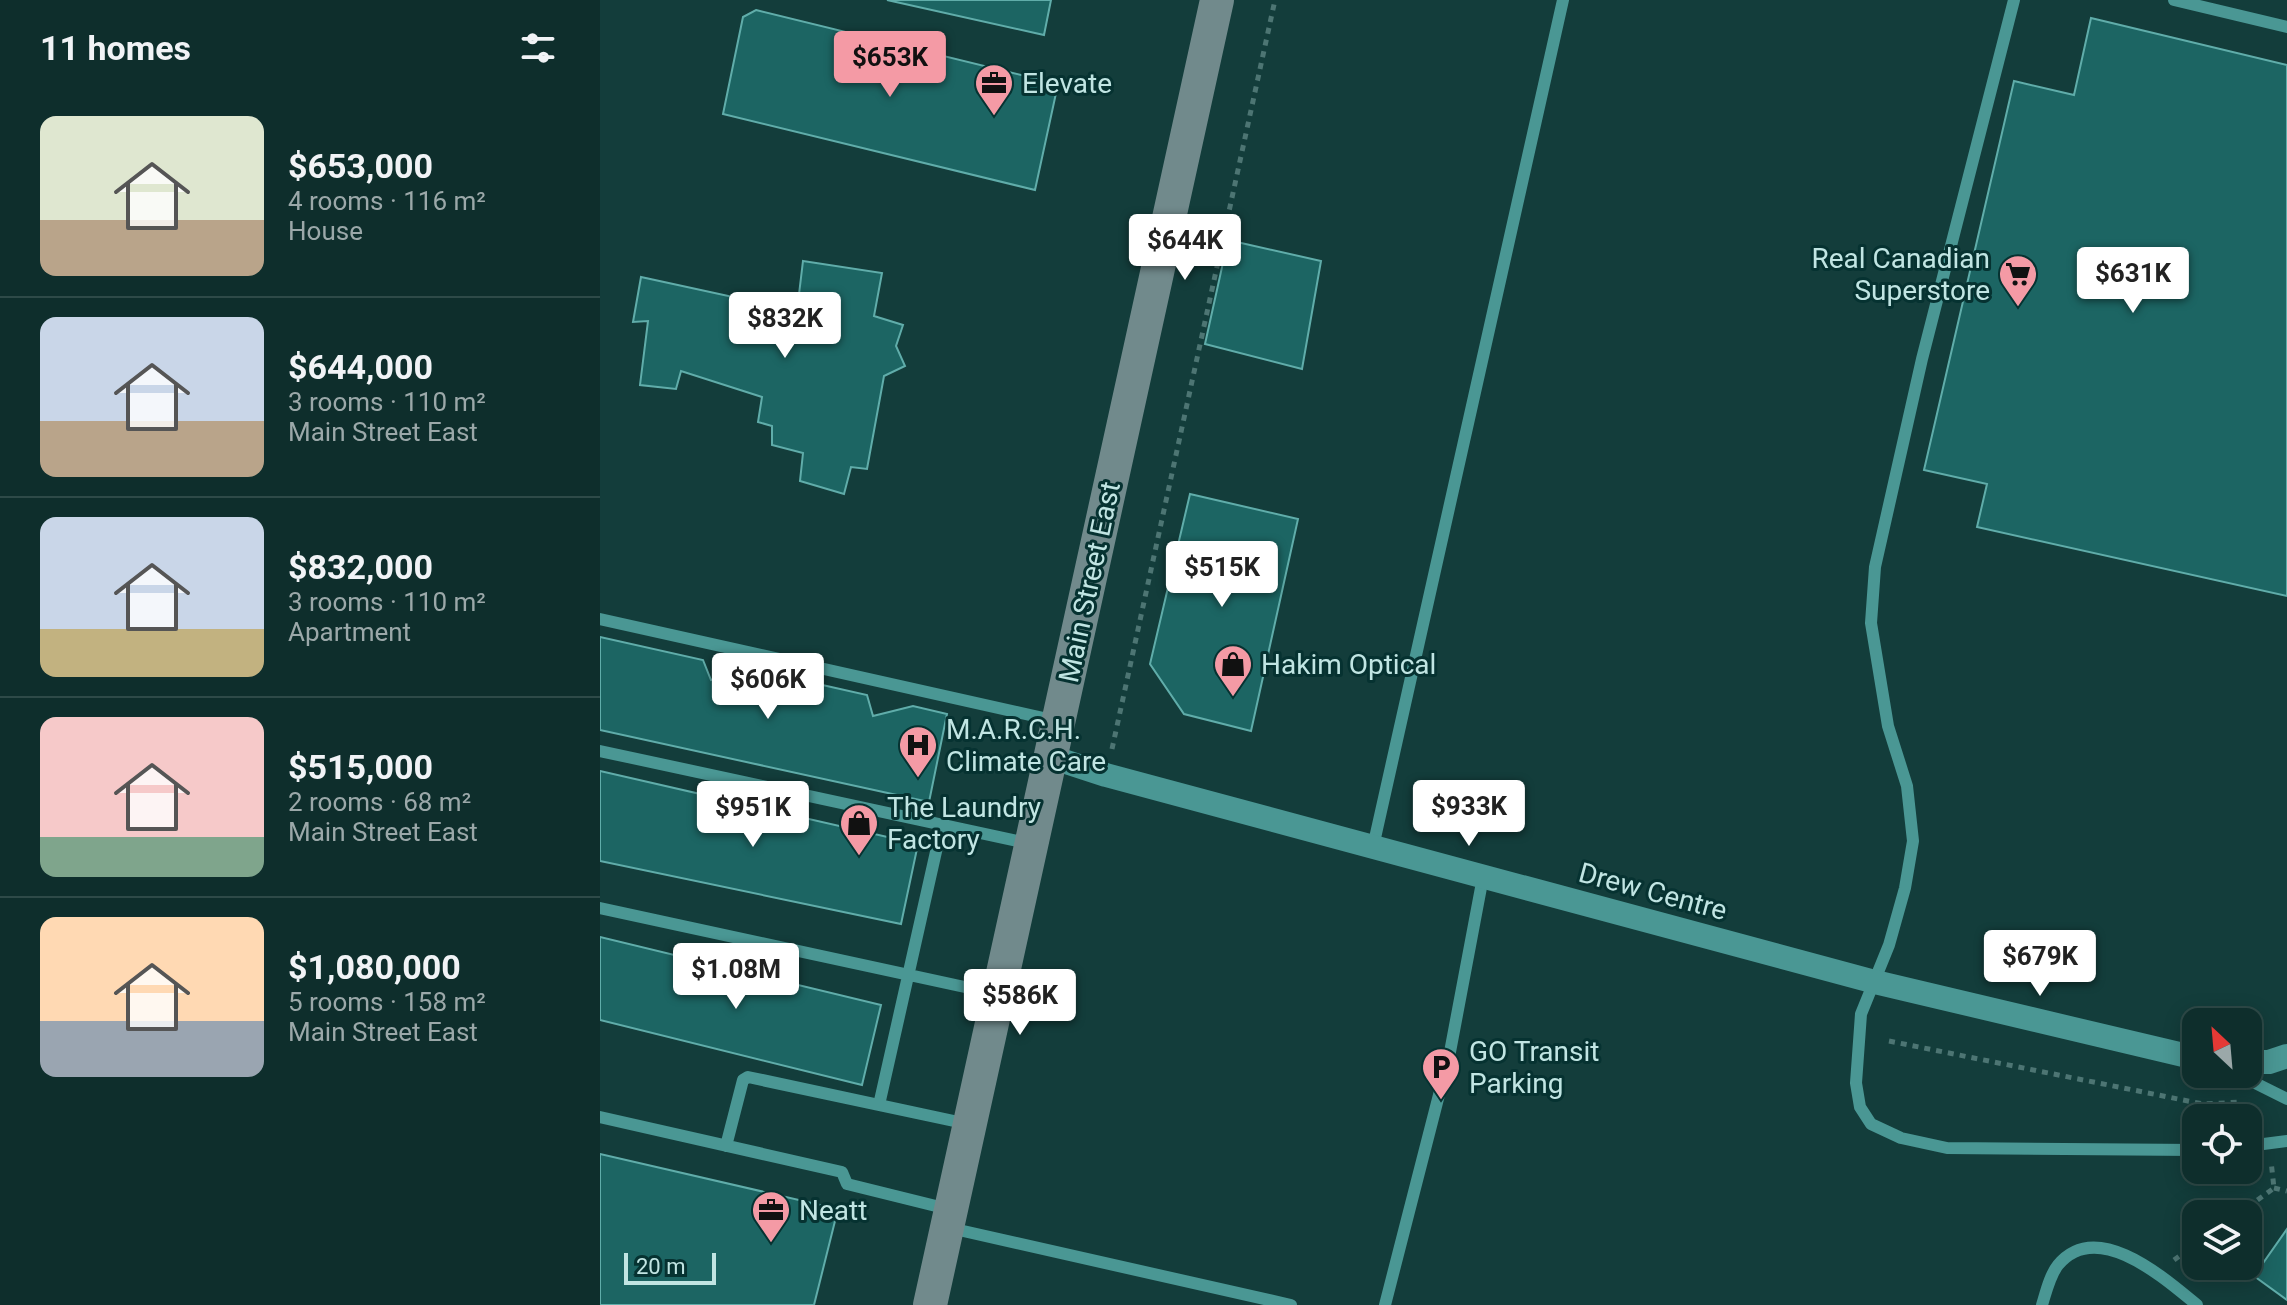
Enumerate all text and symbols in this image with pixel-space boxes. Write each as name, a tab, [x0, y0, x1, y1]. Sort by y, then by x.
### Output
icon: filters	[516, 26, 560, 70]
text: 11 homes	[40, 28, 191, 68]
pin: $653K	[834, 31, 946, 99]
text: $653K	[852, 42, 928, 72]
office icon: Elevate	[973, 62, 1015, 117]
place label: Elevate	[1022, 67, 1112, 100]
text: $653,000	[288, 146, 433, 186]
icon: home	[104, 148, 200, 244]
text: 4 rooms · 116 m²	[288, 186, 486, 216]
pin: $644K	[1129, 214, 1241, 282]
text: House	[288, 216, 363, 246]
text: $644K	[1147, 225, 1223, 255]
place label: Real Canadian Superstore	[1811, 242, 1990, 307]
pin: $631K	[2077, 247, 2189, 315]
supermarket icon: Real Canadian Superstore	[1997, 253, 2039, 308]
text: $631K	[2095, 258, 2171, 288]
pin: $832K	[729, 292, 841, 360]
text: $832K	[747, 303, 823, 333]
text: $644,000	[288, 347, 433, 387]
icon: home	[104, 349, 200, 445]
text: 3 rooms · 110 m²	[288, 387, 486, 417]
text: Main Street East	[288, 417, 478, 447]
street label: Main Street East	[1052, 479, 1127, 686]
pin: $515K	[1166, 541, 1278, 609]
text: $832,000	[288, 547, 433, 587]
icon: home	[104, 549, 200, 645]
text: $515K	[1184, 552, 1260, 582]
text: 3 rooms · 110 m²	[288, 587, 486, 617]
text: Apartment	[288, 617, 411, 647]
shop icon: Hakim Optical	[1212, 643, 1254, 698]
place label: Hakim Optical	[1261, 648, 1436, 681]
pin: $606K	[712, 653, 824, 721]
text: $606K	[730, 664, 806, 694]
place label: M.A.R.C.H. Climate Care	[946, 713, 1106, 778]
hospital icon: M.A.R.C.H. Climate Care	[897, 724, 939, 779]
text: $515,000	[288, 747, 433, 787]
icon: home	[104, 749, 200, 845]
pin: $933K	[1413, 780, 1525, 848]
pin: $951K	[697, 781, 809, 849]
text: 2 rooms · 68 m²	[288, 787, 471, 817]
place label: The Laundry Factory	[887, 791, 1041, 856]
text: $933K	[1431, 791, 1507, 821]
text: $951K	[715, 792, 791, 822]
shop icon: The Laundry Factory	[838, 802, 880, 857]
text: Main Street East	[288, 817, 478, 847]
street label: Drew Centre	[1575, 856, 1731, 927]
pin: $679K	[1984, 930, 2096, 998]
text: $679K	[2002, 941, 2078, 971]
pin: $1.08M	[671, 943, 801, 1011]
text: $1,080,000	[288, 947, 461, 987]
icon: home	[104, 949, 200, 1045]
text: $1.08M	[691, 954, 781, 984]
pin: $586K	[964, 969, 1076, 1037]
text: $586K	[982, 980, 1058, 1010]
text: 5 rooms · 158 m²	[288, 987, 486, 1017]
north arrow	[2182, 1008, 2262, 1088]
map controls	[2182, 1008, 2262, 1280]
text: Main Street East	[288, 1017, 478, 1047]
place label: GO Transit Parking	[1469, 1035, 1599, 1100]
parking icon: GO Transit Parking	[1420, 1046, 1462, 1101]
button: locate	[2182, 1104, 2262, 1184]
office icon: Neatt	[750, 1189, 792, 1244]
place label: Neatt	[799, 1194, 867, 1227]
button: layers	[2182, 1200, 2262, 1280]
scale bar	[624, 1249, 716, 1285]
text: 20 m	[636, 1254, 685, 1279]

